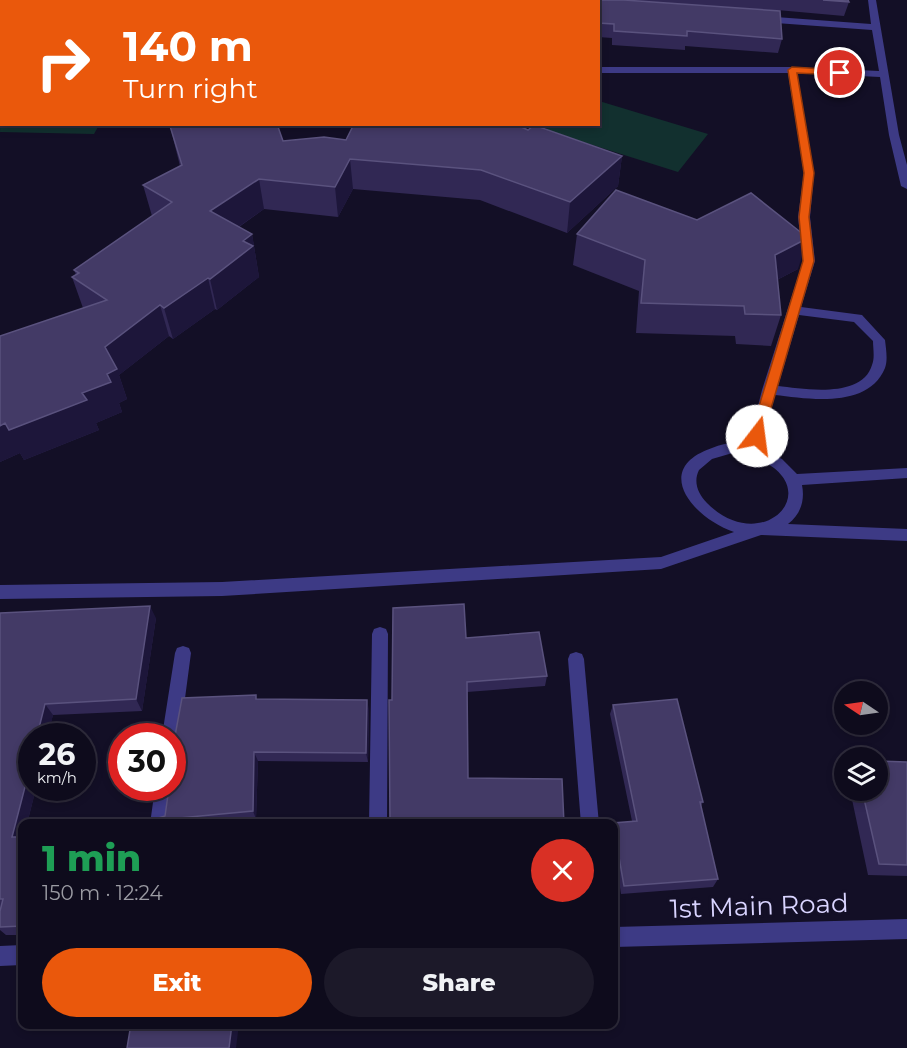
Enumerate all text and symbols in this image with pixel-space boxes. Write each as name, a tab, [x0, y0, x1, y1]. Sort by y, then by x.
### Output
text: 140 m	[123, 20, 253, 72]
icon: right	[24, 24, 102, 102]
pin	[814, 47, 865, 98]
icon: arrive	[823, 56, 856, 89]
text: Turn right	[123, 72, 258, 105]
position arrow	[725, 404, 789, 468]
north arrow	[834, 681, 888, 735]
map controls	[834, 681, 888, 801]
speed limit sign: 30	[108, 723, 186, 801]
text: 26	[39, 736, 75, 773]
button: layers	[834, 747, 888, 801]
text: km/h	[37, 768, 77, 787]
text: 1 min	[42, 836, 141, 880]
button: close	[531, 839, 594, 902]
text: 150 m · 12:24	[42, 881, 163, 905]
street label: 1st Main Road	[669, 887, 849, 925]
button: Exit	[42, 948, 312, 1017]
button: Share	[324, 948, 594, 1017]

